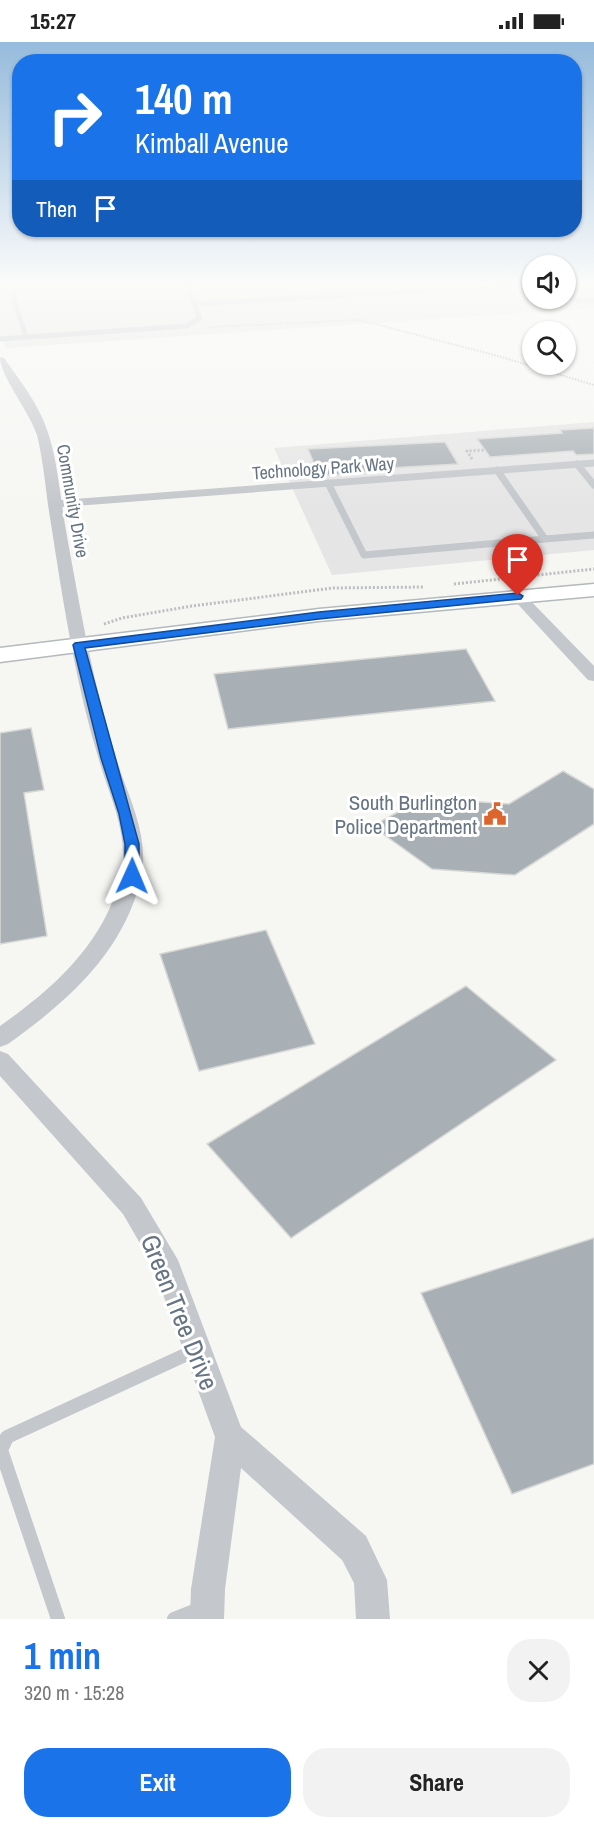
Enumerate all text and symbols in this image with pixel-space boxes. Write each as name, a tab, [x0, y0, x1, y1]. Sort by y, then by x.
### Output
text: 15:27	[30, 6, 76, 36]
text: 140 m	[135, 71, 233, 127]
icon: right	[36, 78, 114, 156]
text: Kimball Avenue	[135, 125, 288, 161]
icon: arrive	[89, 192, 122, 225]
text: Then	[36, 194, 77, 224]
map controls	[522, 255, 576, 375]
button: sound	[522, 255, 576, 309]
button: search	[522, 321, 576, 375]
street label: Community Drive	[51, 442, 95, 560]
street label: Technology Park Way	[251, 451, 395, 485]
pin	[492, 534, 543, 596]
icon: arrive	[501, 543, 534, 576]
place label: South Burlington Police Department	[334, 788, 477, 841]
public building icon: South Burlington Police Department	[482, 801, 508, 827]
position arrow	[100, 844, 164, 908]
street label: Green Tree Drive	[133, 1229, 227, 1395]
text: 1 min	[24, 1632, 101, 1680]
button: close	[507, 1639, 570, 1702]
text: 320 m · 15:28	[24, 1679, 124, 1706]
button: Exit	[24, 1748, 291, 1817]
button: Share	[303, 1748, 570, 1817]

